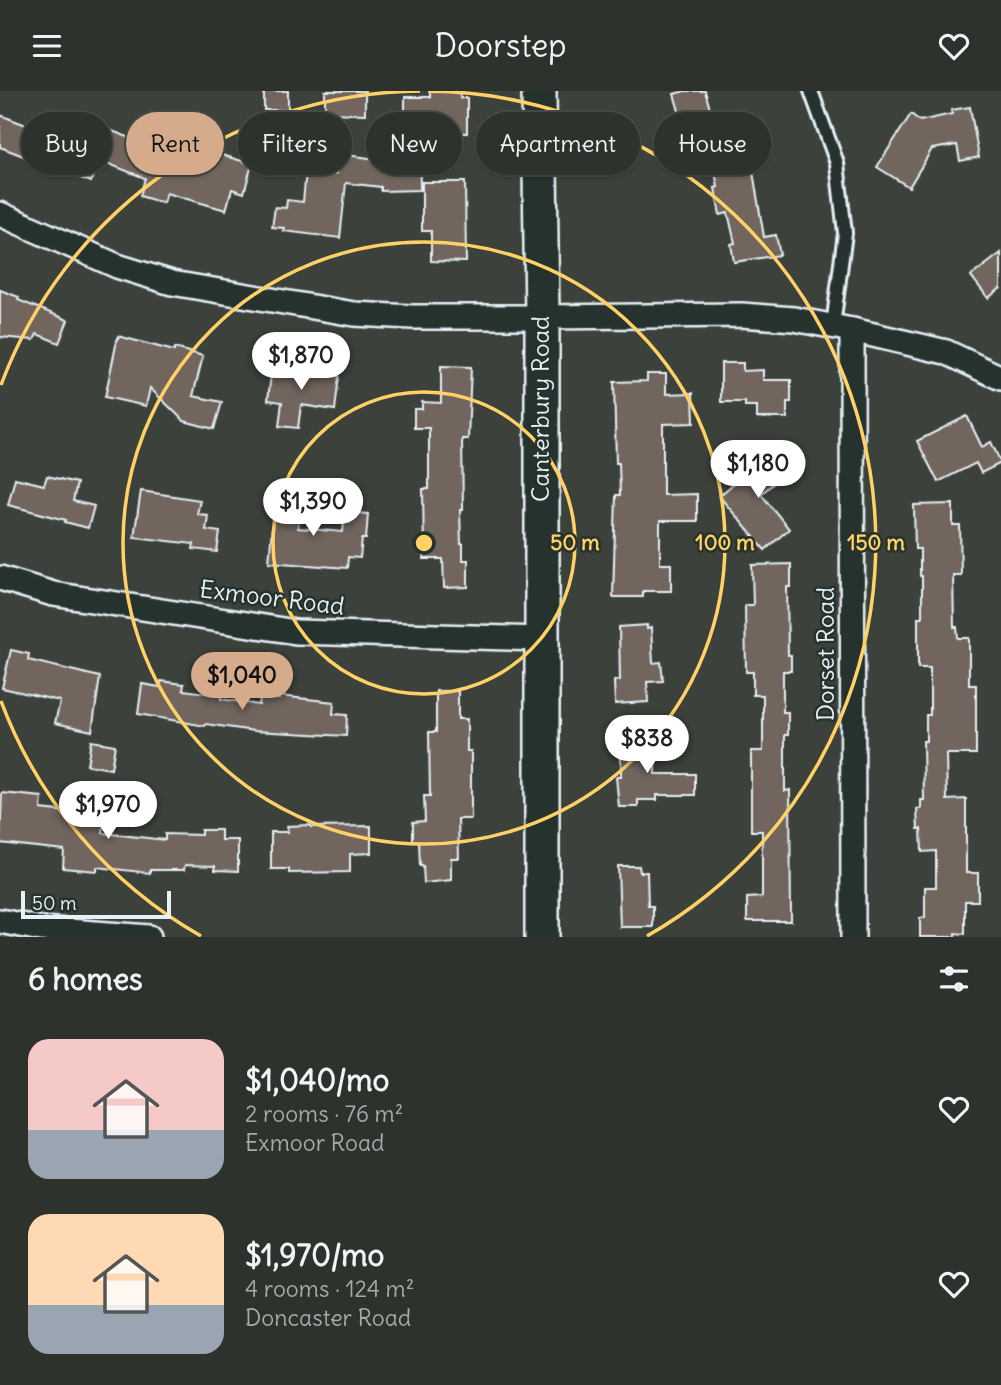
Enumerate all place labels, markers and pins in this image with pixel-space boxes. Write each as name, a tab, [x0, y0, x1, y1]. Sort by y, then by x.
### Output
pin: $1,870	[244, 333, 358, 392]
pin: $1,180	[701, 441, 815, 500]
pin: $1,390	[256, 479, 370, 538]
centre of rings	[412, 531, 436, 555]
pin: $1,040	[185, 653, 299, 712]
pin: $838	[606, 715, 688, 775]
pin: $1,970	[51, 781, 165, 841]

